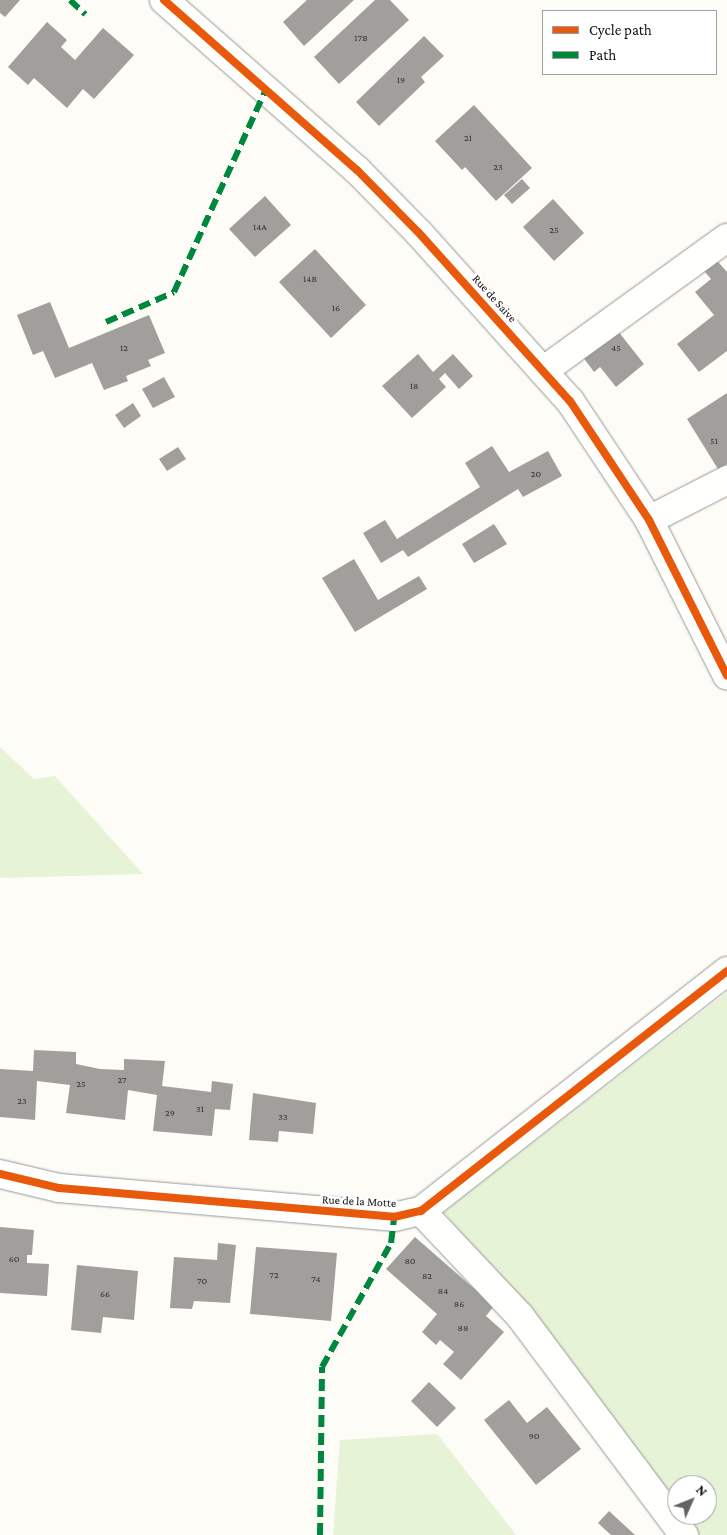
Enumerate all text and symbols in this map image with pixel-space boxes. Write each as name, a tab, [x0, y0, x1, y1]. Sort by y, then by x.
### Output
legend	[542, 10, 717, 75]
text: Cycle path	[589, 22, 652, 38]
house number: 17B	[354, 32, 368, 44]
text: Path	[589, 47, 616, 63]
house number: 19	[397, 74, 405, 86]
house number: 21	[464, 132, 472, 144]
house number: 23	[493, 161, 503, 173]
house number: 14A	[253, 221, 267, 233]
house number: 25	[549, 224, 559, 236]
street label: Rue de Saive	[469, 272, 519, 326]
house number: 14B	[303, 273, 317, 285]
house number: 16	[332, 302, 340, 314]
house number: 12	[120, 342, 128, 354]
house number: 45	[611, 342, 621, 354]
house number: 18	[410, 380, 418, 392]
house number: 51	[710, 435, 718, 447]
house number: 20	[531, 468, 541, 480]
house number: 27	[117, 1074, 127, 1086]
house number: 25	[76, 1078, 86, 1090]
house number: 23	[17, 1095, 27, 1107]
house number: 31	[196, 1103, 204, 1115]
house number: 29	[165, 1107, 175, 1119]
house number: 33	[278, 1111, 288, 1123]
street label: Rue de la Motte	[322, 1193, 396, 1211]
house number: 60	[9, 1253, 19, 1265]
house number: 80	[404, 1255, 416, 1267]
house number: 72	[269, 1269, 279, 1281]
house number: 82	[422, 1270, 432, 1282]
house number: 74	[311, 1273, 321, 1285]
house number: 70	[197, 1275, 207, 1287]
house number: 84	[438, 1285, 448, 1297]
house number: 66	[100, 1288, 110, 1300]
house number: 86	[454, 1298, 464, 1310]
house number: 88	[458, 1322, 468, 1334]
house number: 90	[529, 1430, 539, 1442]
north arrow	[667, 1475, 717, 1525]
text: N	[693, 1481, 711, 1499]

